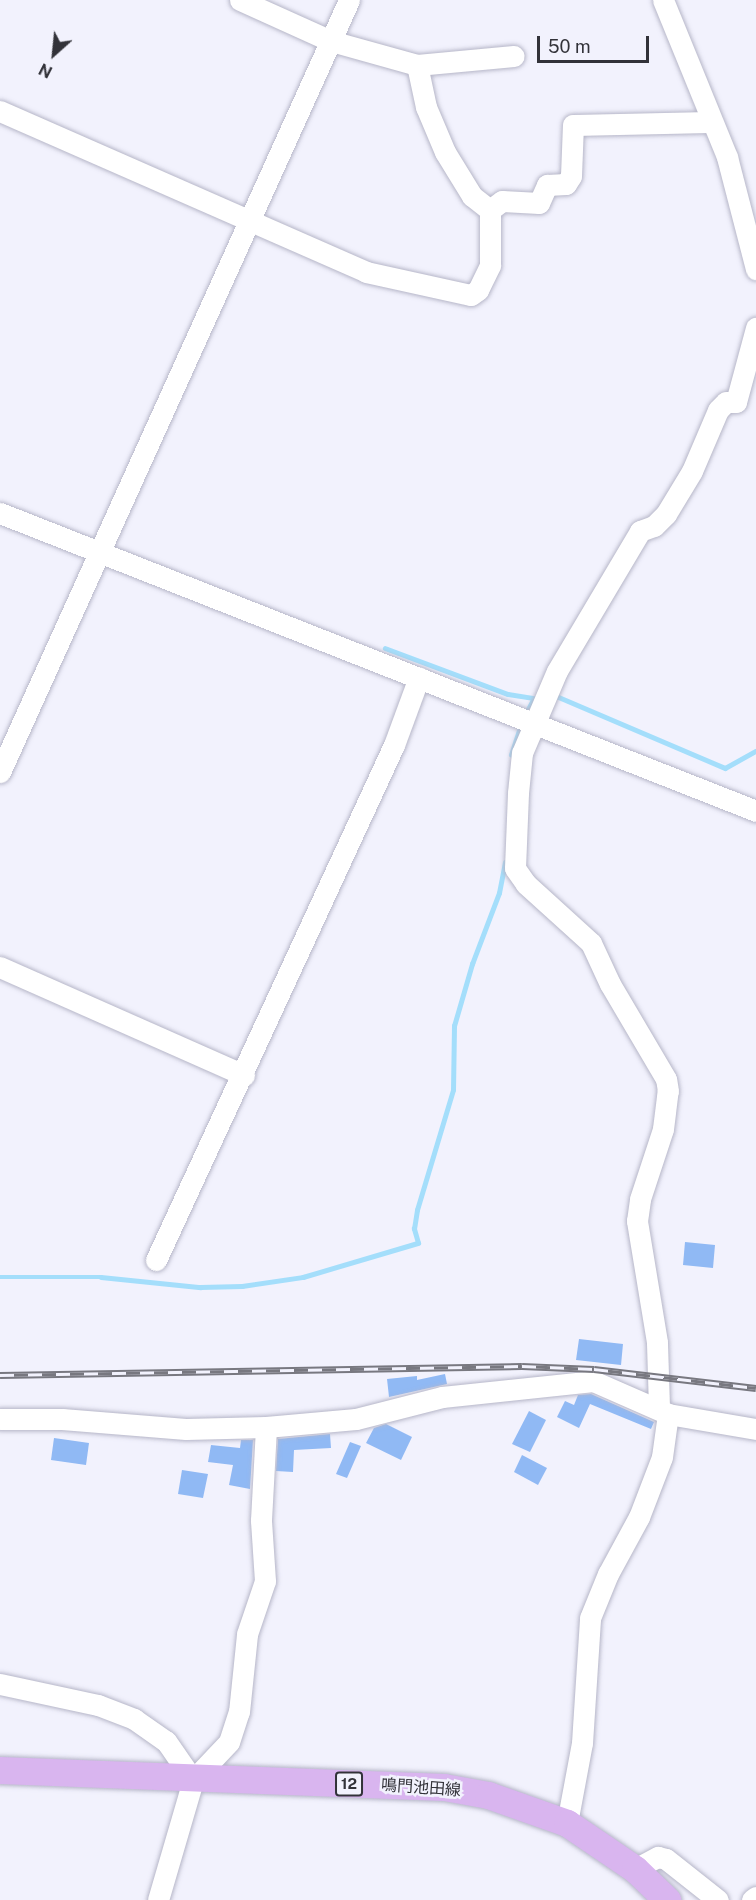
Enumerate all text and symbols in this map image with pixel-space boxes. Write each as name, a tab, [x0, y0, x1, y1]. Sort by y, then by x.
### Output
north arrow	[24, 24, 84, 84]
scale bar	[540, 24, 652, 62]
text: 50 m	[548, 36, 591, 57]
text: N	[36, 59, 55, 82]
road number: 12	[334, 1772, 364, 1796]
street label: 鳴門池田線	[380, 1776, 462, 1800]

